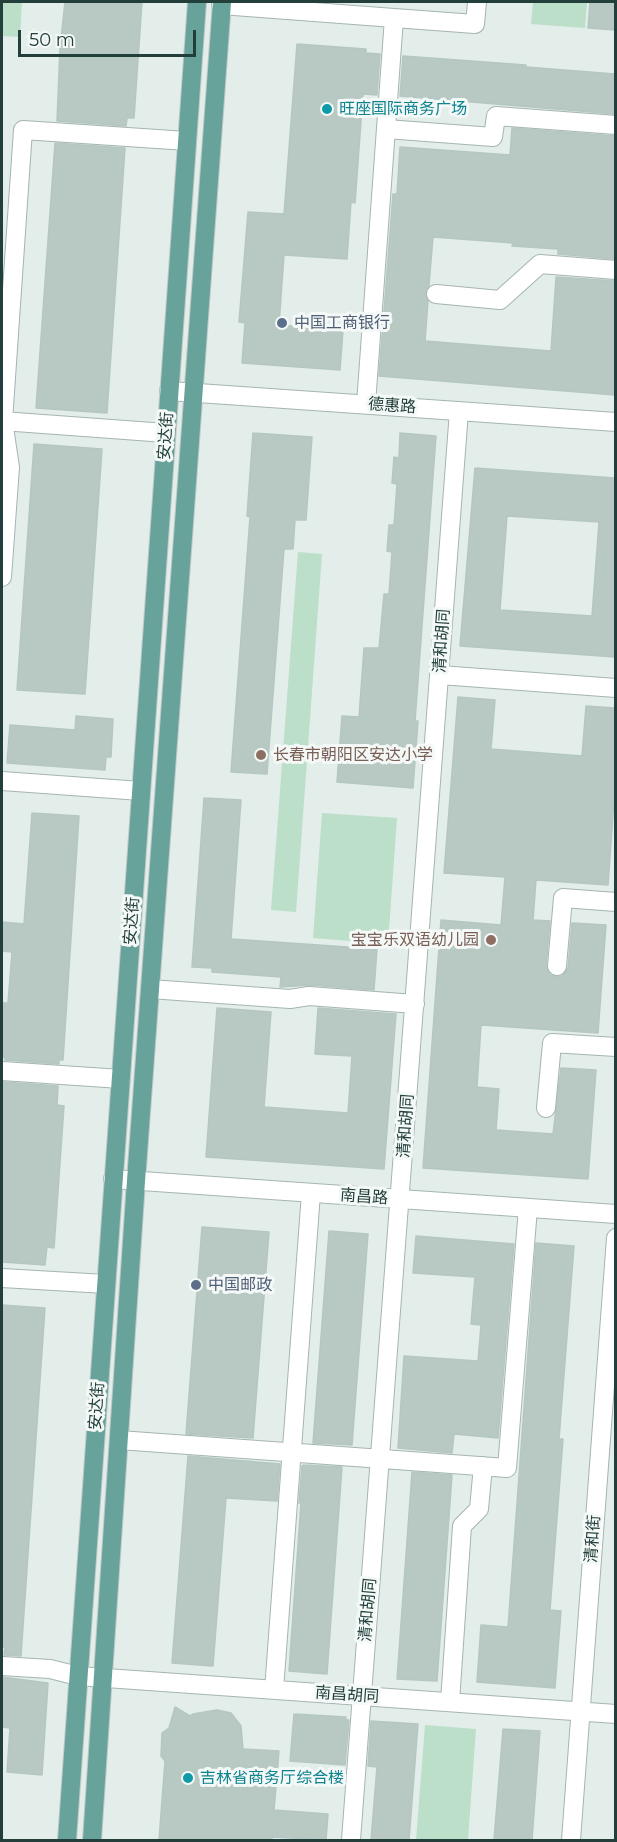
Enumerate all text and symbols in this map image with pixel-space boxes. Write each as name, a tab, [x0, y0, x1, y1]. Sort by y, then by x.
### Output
scale bar	[21, 18, 200, 56]
text: 50 m	[29, 29, 75, 51]
place label: 旺座国际商务广场	[339, 99, 467, 119]
marker: 旺座国际商务广场	[320, 102, 334, 116]
place label: 中国工商银行	[294, 313, 390, 333]
marker: 中国工商银行	[275, 316, 289, 330]
street label: 德惠路	[367, 395, 417, 417]
street label: 安达街	[155, 411, 177, 461]
street label: 清和胡同	[430, 608, 454, 674]
place label: 长春市朝阳区安达小学	[273, 745, 433, 765]
marker: 长春市朝阳区安达小学	[254, 748, 268, 762]
street label: 安达街	[121, 896, 143, 946]
place label: 宝宝乐双语幼儿园	[351, 930, 479, 950]
marker: 宝宝乐双语幼儿园	[484, 933, 498, 947]
street label: 清和胡同	[394, 1093, 418, 1159]
street label: 南昌路	[339, 1186, 389, 1208]
place label: 中国邮政	[208, 1275, 272, 1295]
marker: 中国邮政	[189, 1278, 203, 1292]
street label: 安达街	[86, 1381, 108, 1431]
street label: 清和街	[582, 1514, 604, 1564]
street label: 清和胡同	[356, 1577, 380, 1643]
street label: 南昌胡同	[314, 1683, 380, 1707]
place label: 吉林省商务厅综合楼	[200, 1768, 344, 1788]
marker: 吉林省商务厅综合楼	[181, 1771, 195, 1785]

